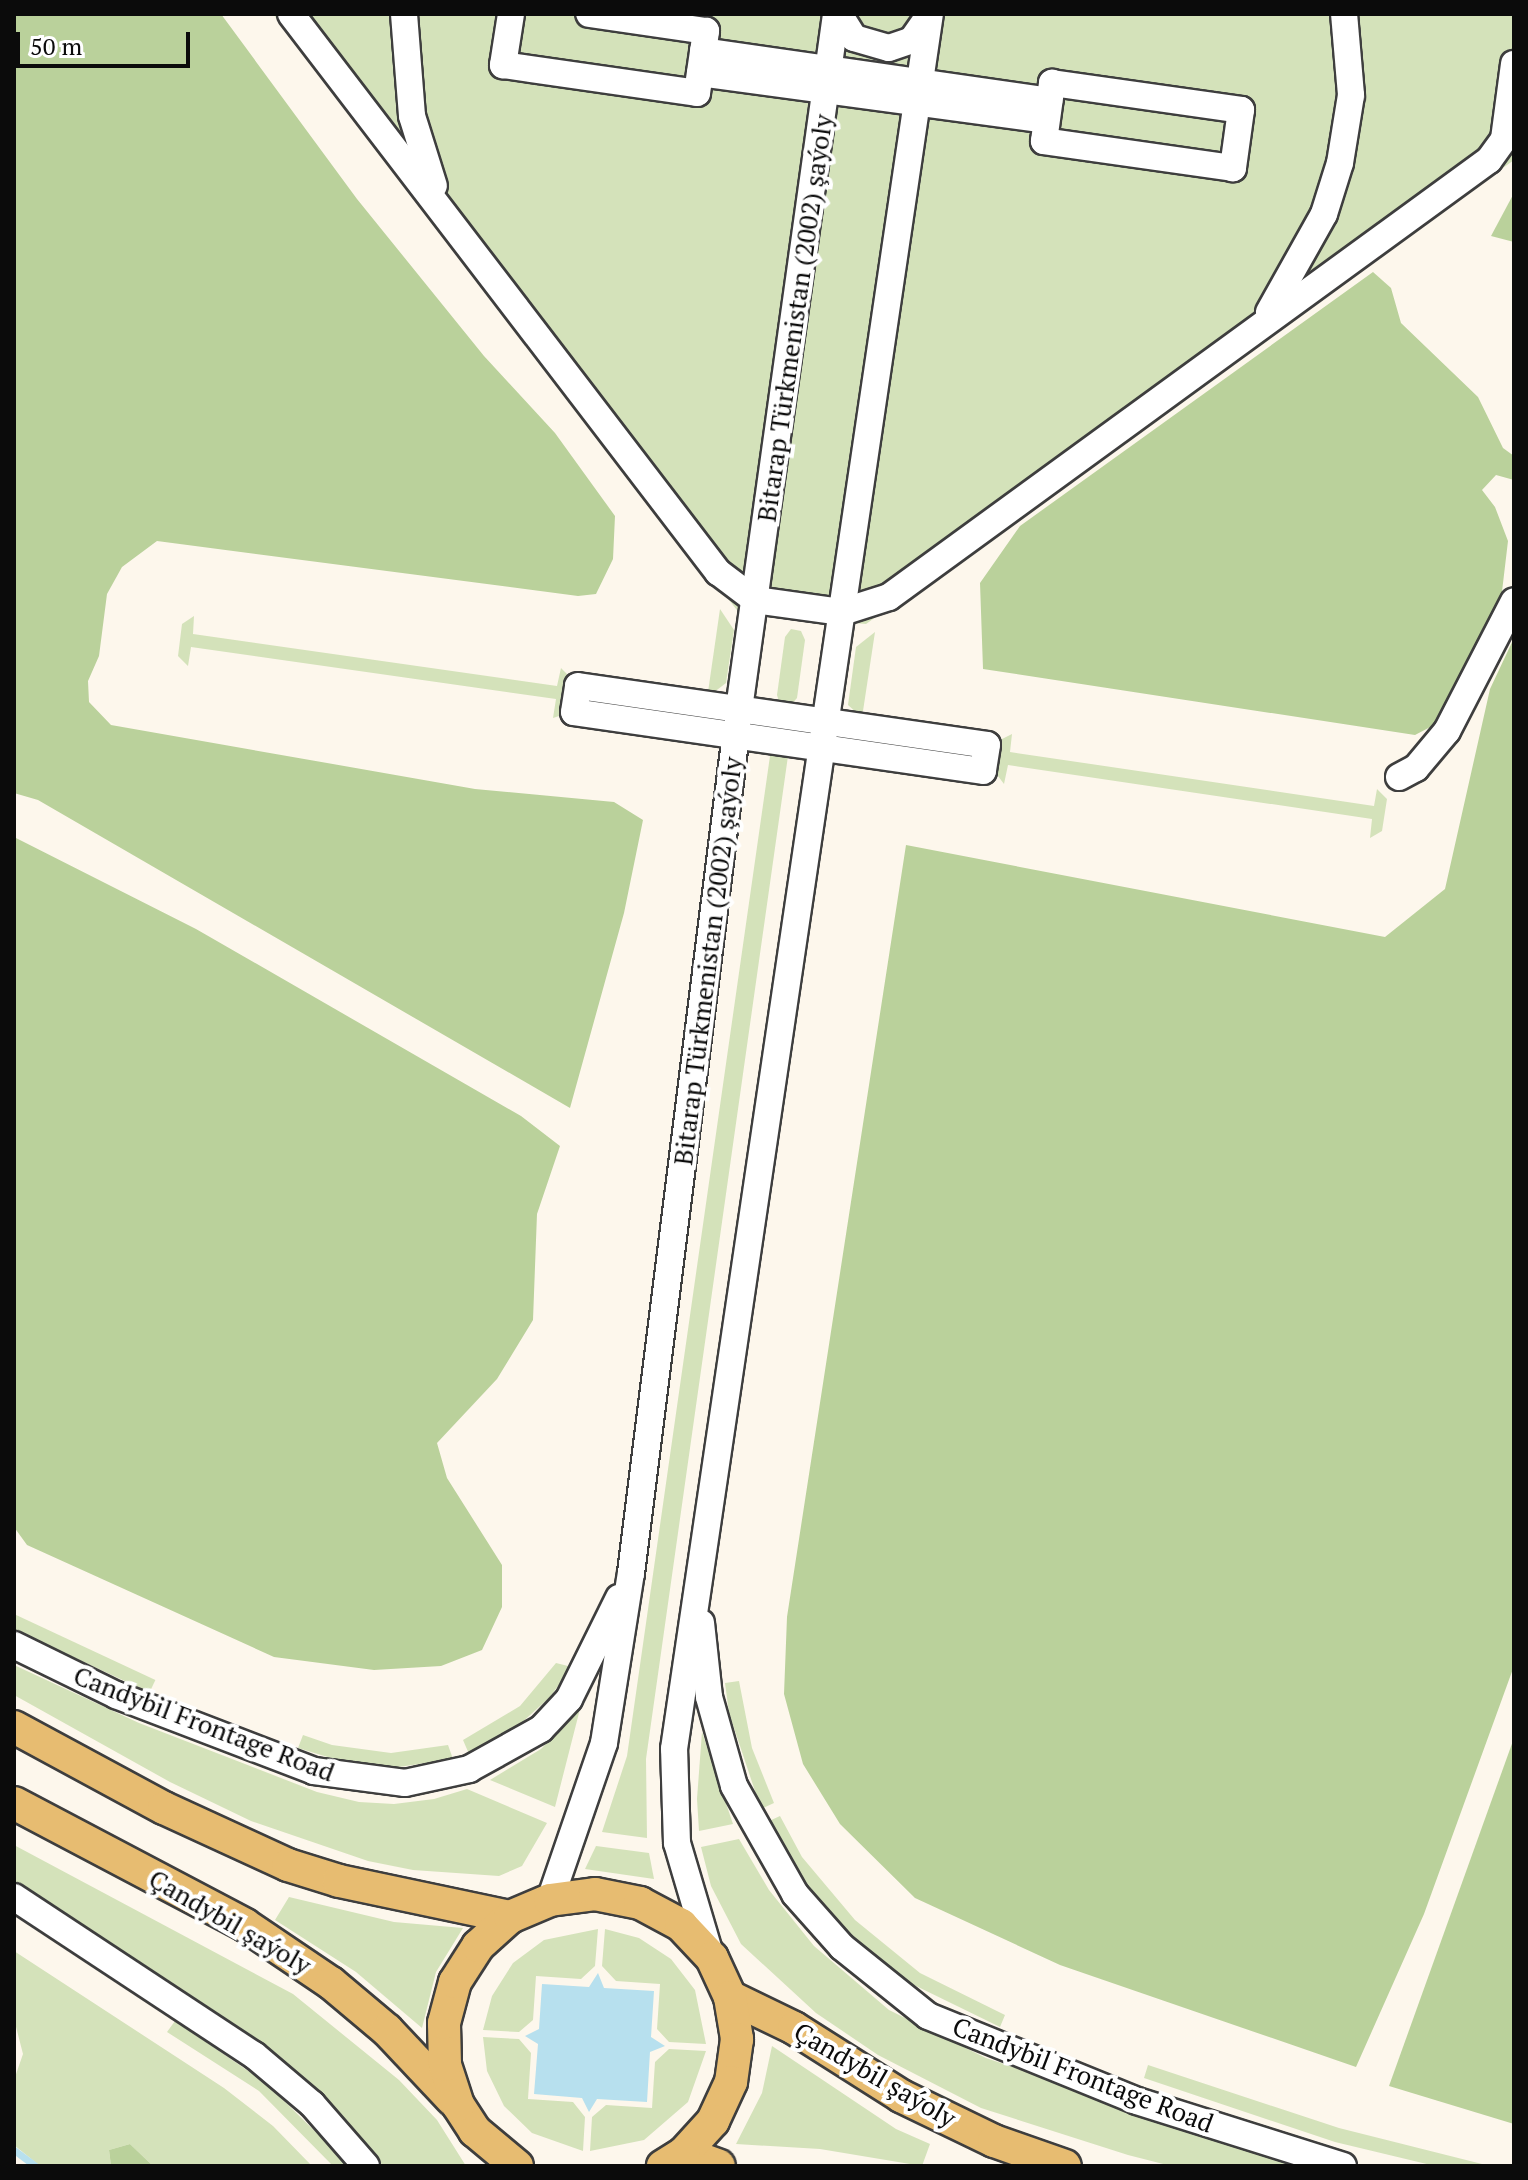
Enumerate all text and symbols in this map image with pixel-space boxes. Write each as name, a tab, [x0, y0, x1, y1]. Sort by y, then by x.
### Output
scale bar	[20, 16, 194, 66]
text: 50 m	[30, 30, 82, 62]
street label: Bitarap Türkmenistan (2002) şaýoly	[751, 112, 839, 524]
street label: Bitarap Türkmenistan (2002) şaýoly	[667, 755, 749, 1167]
street label: Candybil Frontage Road	[69, 1660, 339, 1788]
street label: Çandybil şaýoly	[143, 1863, 317, 1981]
street label: Candybil Frontage Road	[948, 2011, 1218, 2139]
street label: Çandybil şaýoly	[788, 2016, 962, 2134]

